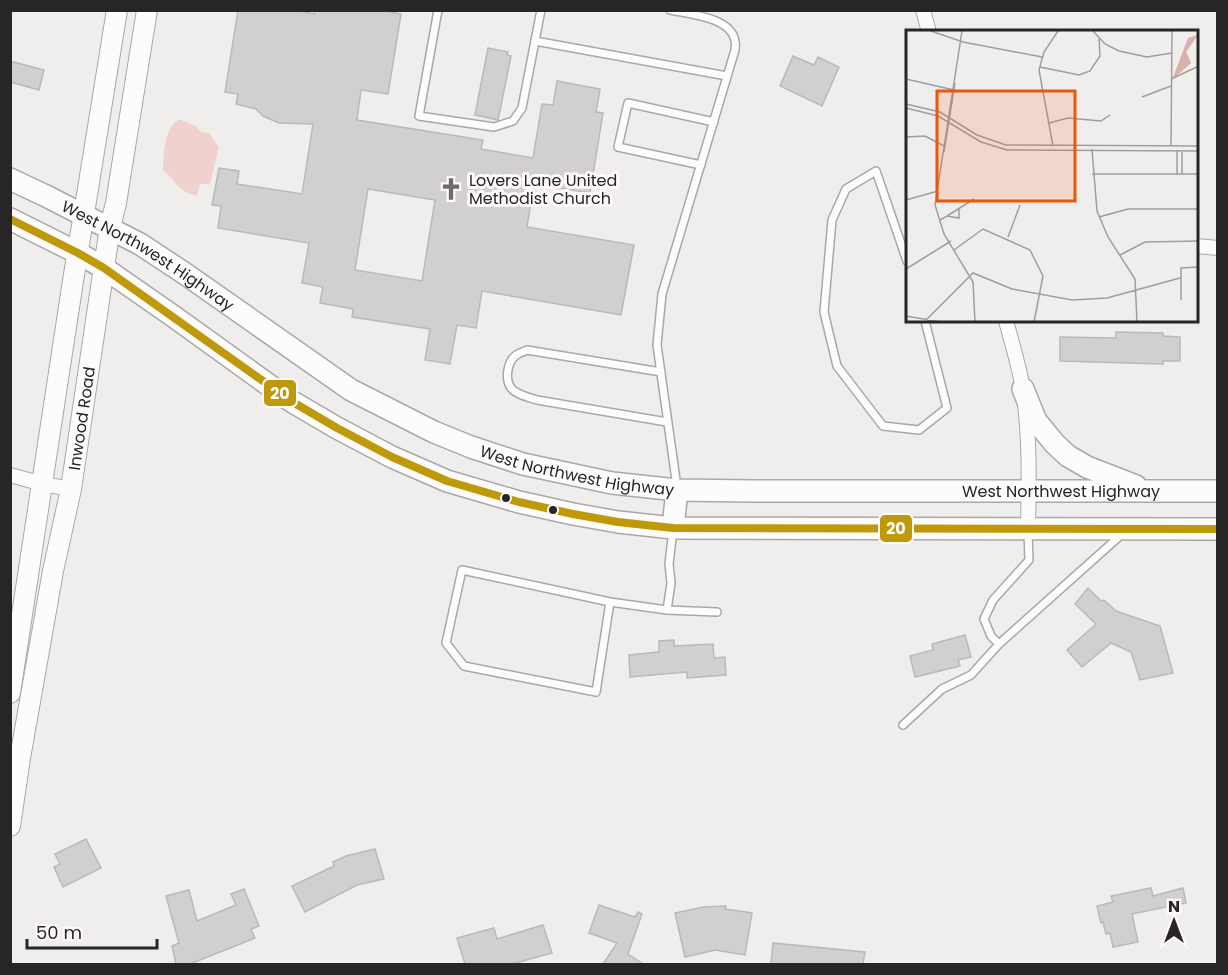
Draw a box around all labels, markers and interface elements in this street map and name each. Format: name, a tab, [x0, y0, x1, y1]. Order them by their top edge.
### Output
inset map	[906, 30, 1198, 322]
place label: Lovers Lane United Methodist Church	[469, 169, 617, 210]
church icon: Lovers Lane United Methodist Church	[438, 176, 464, 202]
street label: West Northwest Highway	[58, 195, 239, 317]
street label: Inwood Road	[63, 365, 101, 472]
line badge: 20	[263, 379, 297, 407]
text: 20	[270, 382, 290, 405]
street label: West Northwest Highway	[477, 440, 675, 502]
street label: West Northwest Highway	[962, 480, 1160, 503]
unlabelled marker	[500, 492, 512, 504]
unlabelled marker	[547, 504, 559, 516]
line badge: 20	[879, 514, 913, 543]
text: 20	[886, 517, 906, 540]
north arrow	[1144, 891, 1204, 951]
text: N	[1168, 895, 1180, 918]
scale bar	[27, 912, 158, 950]
text: 50 m	[36, 920, 82, 945]

